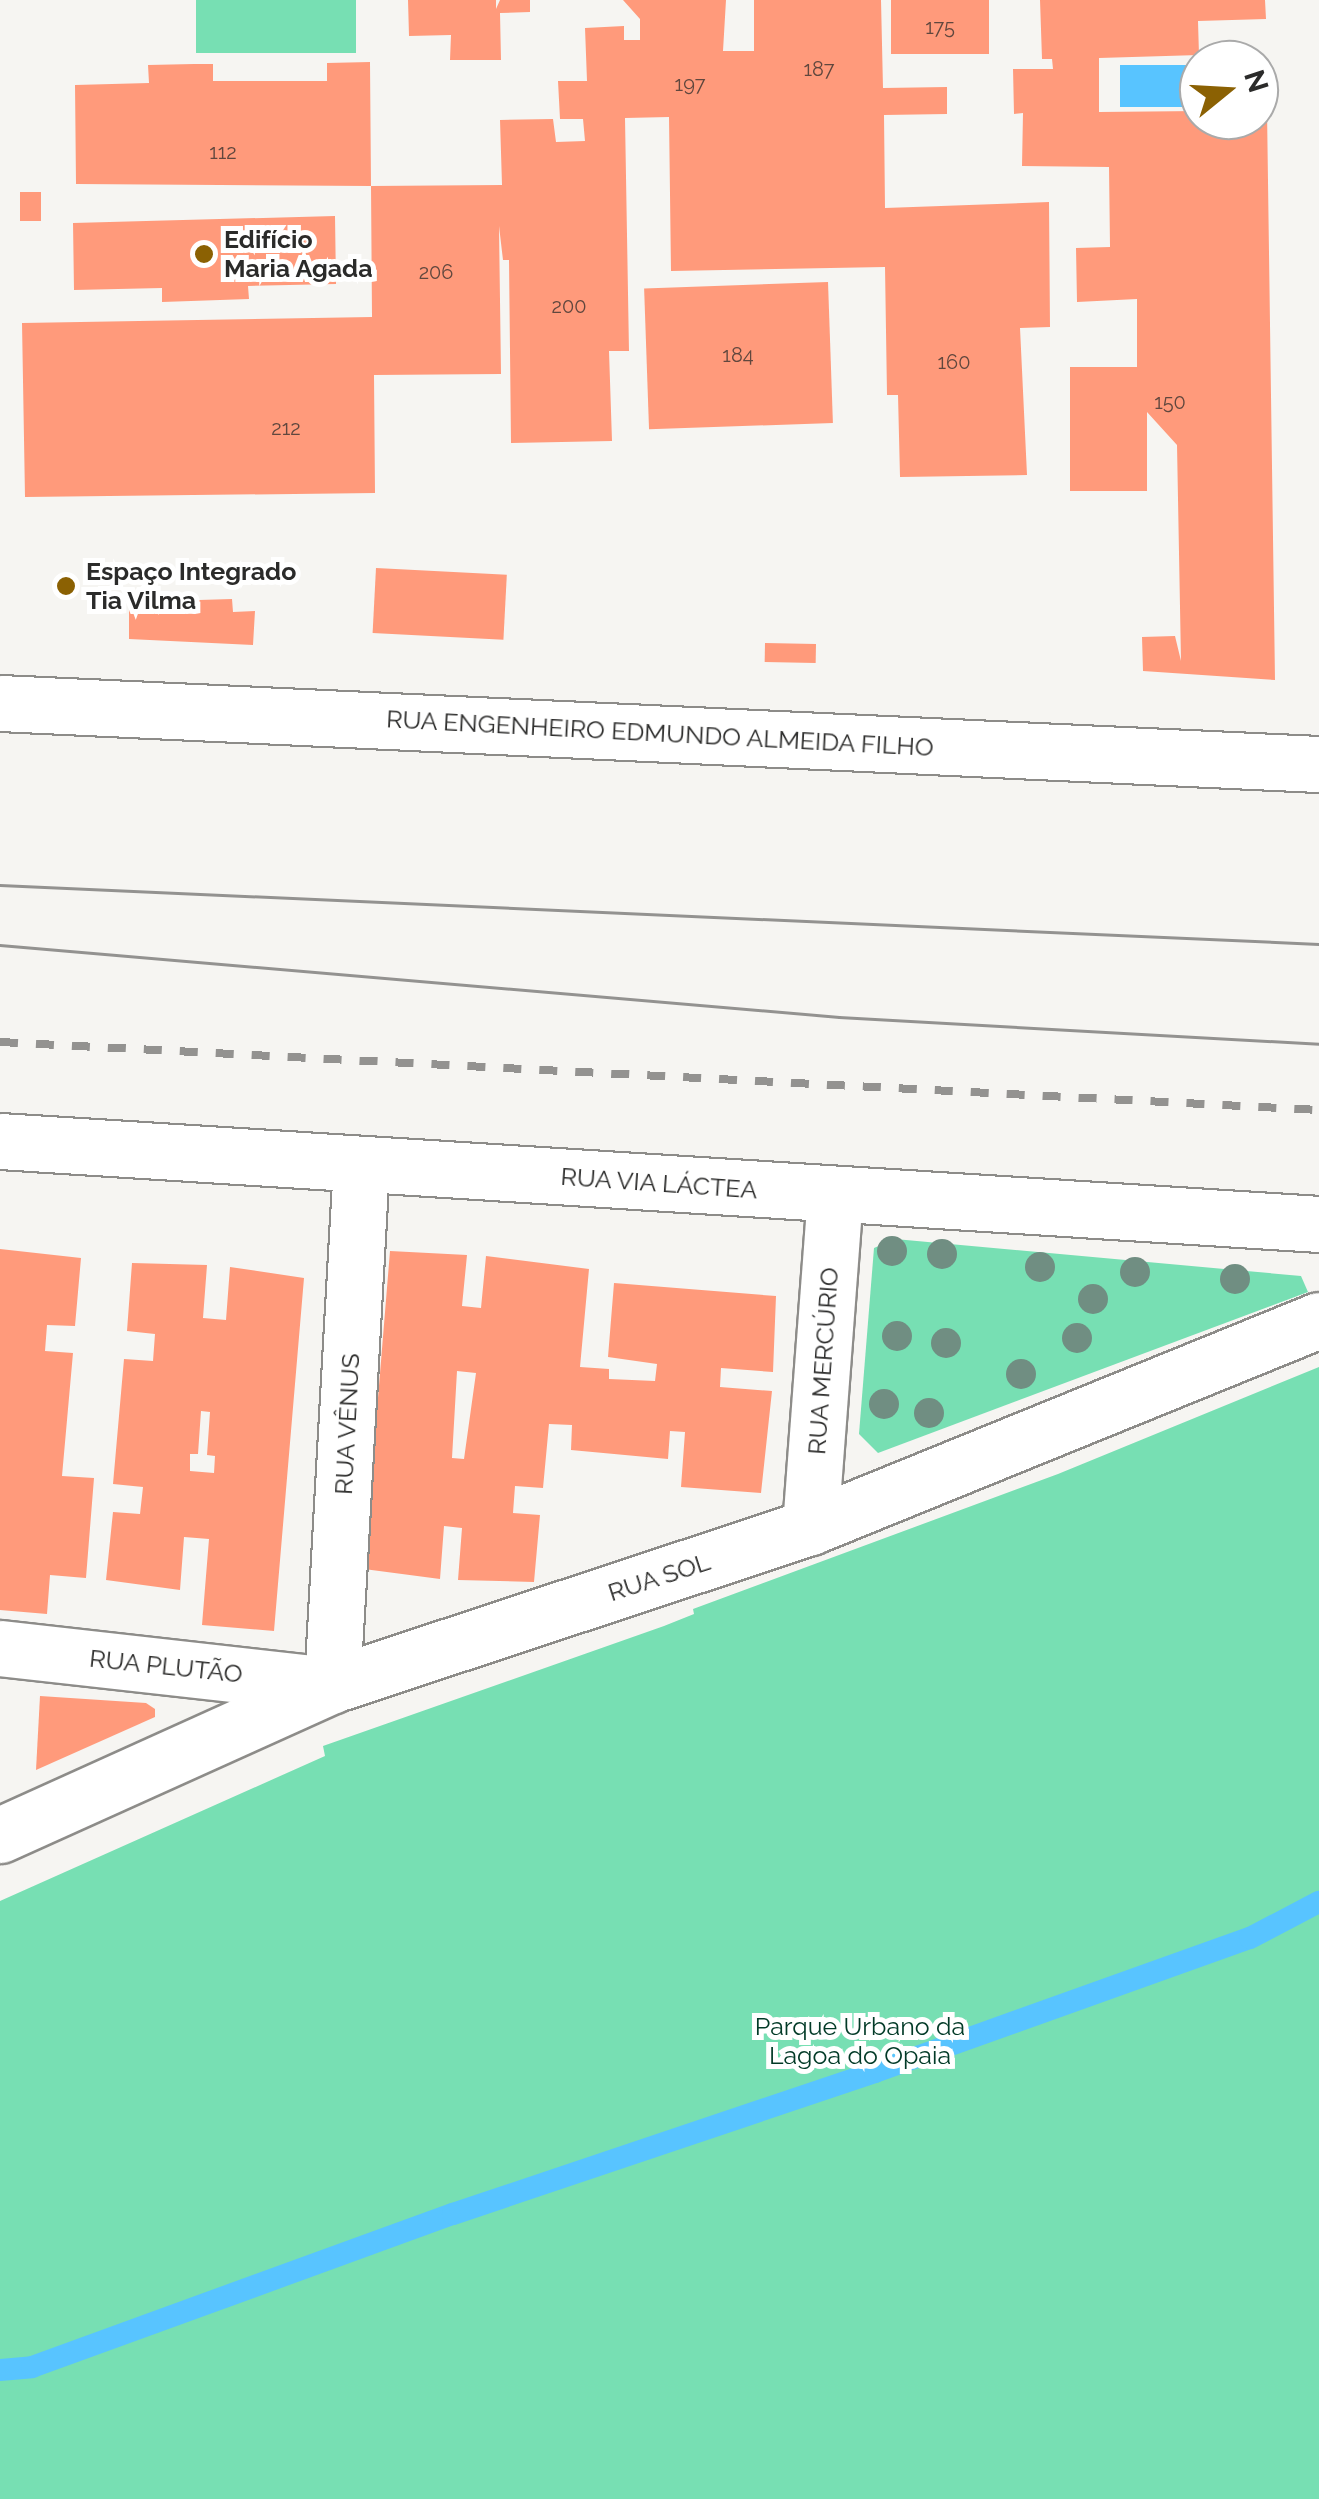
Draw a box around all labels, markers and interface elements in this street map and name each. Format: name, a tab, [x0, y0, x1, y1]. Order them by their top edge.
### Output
house number: 175	[925, 15, 955, 39]
north arrow	[1179, 40, 1279, 140]
house number: 187	[803, 57, 835, 81]
text: N	[1237, 66, 1275, 96]
house number: 197	[675, 72, 705, 96]
house number: 112	[209, 140, 237, 164]
place label: Edifício Maria Agada	[224, 225, 373, 284]
marker: Edifício Maria Agada	[193, 243, 215, 265]
house number: 206	[419, 260, 453, 284]
house number: 200	[552, 294, 586, 318]
house number: 184	[722, 343, 754, 367]
house number: 160	[938, 350, 970, 374]
house number: 150	[1154, 390, 1186, 414]
house number: 212	[271, 416, 301, 440]
place label: Espaço Integrado Tia Vilma	[86, 557, 296, 616]
marker: Espaço Integrado Tia Vilma	[55, 575, 77, 597]
street label: RUA ENGENHEIRO EDMUNDO ALMEIDA FILHO	[384, 704, 936, 762]
street label: RUA VIA LÁCTEA	[558, 1161, 760, 1205]
street label: RUA MERCÚRIO	[801, 1266, 845, 1456]
street label: RUA VÊNUS	[328, 1352, 366, 1496]
street label: RUA SOL	[604, 1546, 714, 1608]
street label: RUA PLUTÃO	[88, 1643, 244, 1689]
park label: Parque Urbano da Lagoa do Opaia	[755, 2012, 965, 2071]

